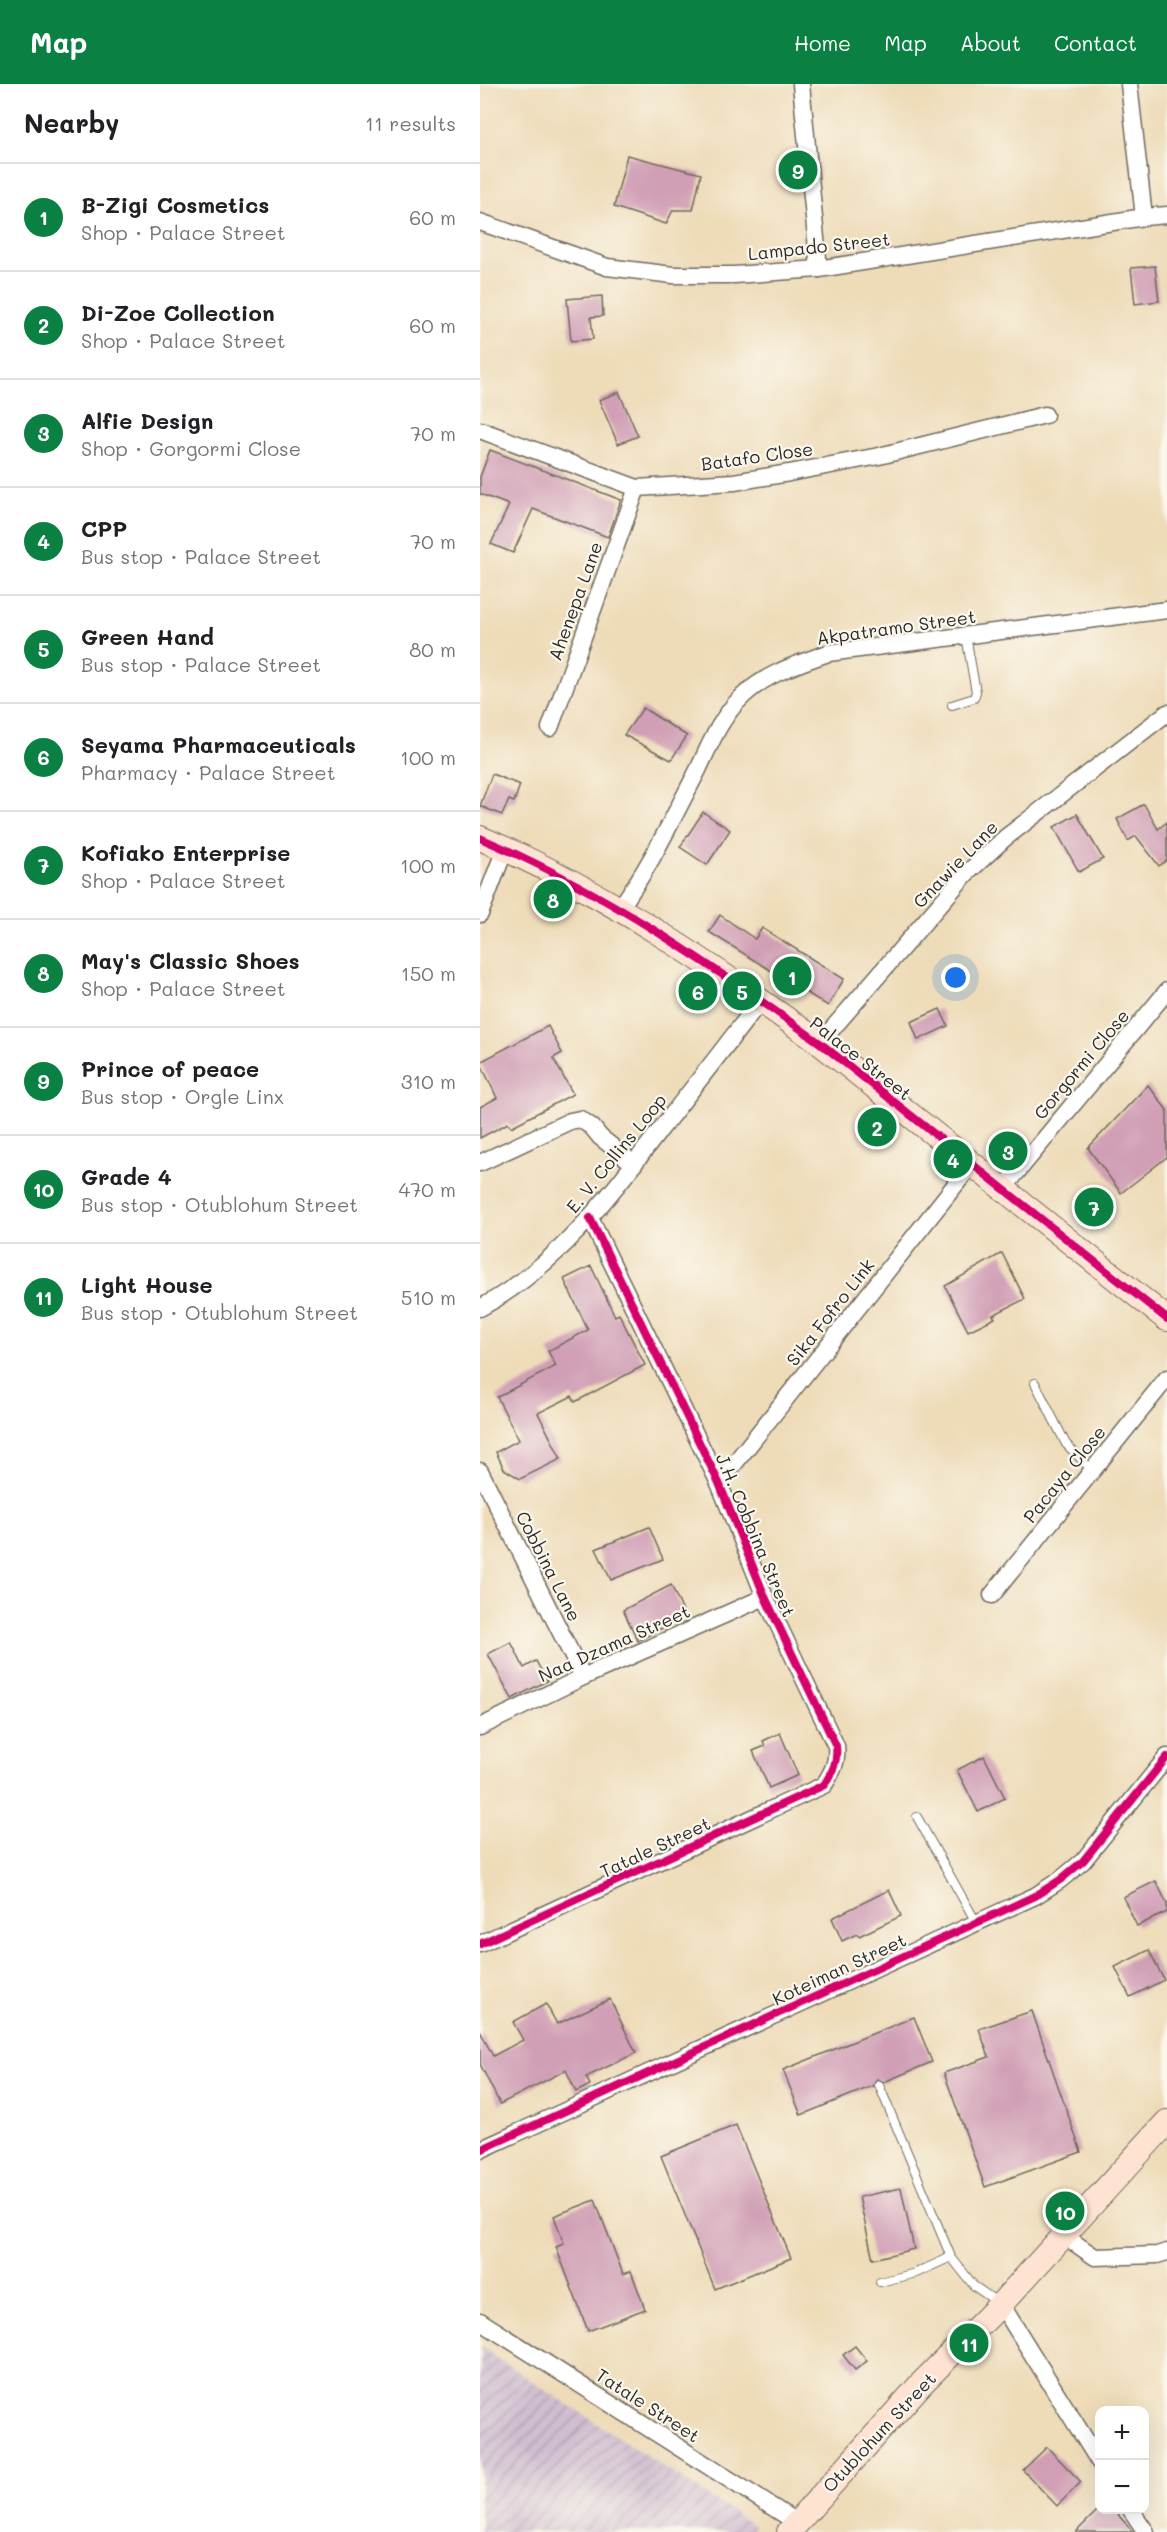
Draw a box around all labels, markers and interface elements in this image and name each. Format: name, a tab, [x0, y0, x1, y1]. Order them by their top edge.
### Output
text: Map	[30, 24, 87, 60]
text: Home	[794, 29, 851, 56]
text: Map	[884, 29, 927, 56]
text: About	[960, 29, 1021, 56]
text: Contact	[1054, 29, 1137, 56]
text: Nearby	[24, 106, 119, 140]
text: 11 results	[365, 110, 456, 136]
pin: 9	[778, 148, 818, 193]
text: B-Zigi Cosmetics	[81, 190, 269, 219]
text: 1	[39, 204, 48, 230]
text: 60 m	[409, 204, 456, 230]
text: Shop · Palace Street	[81, 219, 286, 245]
street label: Lampado Street	[747, 227, 891, 265]
text: Di-Zoe Collection	[81, 298, 275, 327]
text: 2	[38, 312, 49, 338]
text: 60 m	[409, 312, 456, 338]
text: Shop · Palace Street	[81, 327, 286, 353]
text: Alfie Design	[81, 406, 213, 435]
text: 3	[38, 420, 50, 446]
text: 70 m	[410, 420, 456, 446]
text: Shop · Gorgormi Close	[81, 435, 301, 461]
street label: Batafo Close	[699, 436, 815, 476]
text: CPP	[81, 514, 127, 543]
text: 4	[37, 528, 50, 554]
text: 70 m	[410, 528, 456, 554]
street label: Ahenepa Lane	[542, 538, 608, 664]
text: Bus stop · Palace Street	[81, 543, 321, 569]
street label: Akpatramo Street	[815, 604, 977, 650]
text: Green Hand	[81, 622, 214, 651]
text: 5	[38, 636, 49, 662]
text: 80 m	[409, 636, 456, 662]
text: Bus stop · Palace Street	[81, 651, 321, 677]
text: Seyama Pharmaceuticals	[81, 730, 356, 759]
text: 6	[37, 744, 50, 770]
text: 100 m	[400, 744, 456, 770]
text: Pharmacy · Palace Street	[81, 759, 335, 785]
street label: Gnawie Lane	[907, 815, 1003, 913]
text: Kofiako Enterprise	[81, 838, 290, 867]
text: 7	[38, 852, 49, 878]
text: 100 m	[400, 852, 456, 878]
text: Shop · Palace Street	[81, 867, 286, 893]
pin: 8	[534, 876, 572, 922]
text: May's Classic Shoes	[81, 946, 300, 975]
pin: 1	[772, 954, 812, 998]
text: 8	[37, 960, 50, 986]
text: 150 m	[401, 960, 456, 986]
your location	[941, 963, 970, 992]
pin: 6	[678, 968, 718, 1014]
pin: 5	[722, 968, 762, 1014]
text: Shop · Palace Street	[81, 975, 286, 1001]
street label: Gorgormi Close	[1028, 1004, 1134, 1124]
street label: Palace Street	[805, 1011, 917, 1105]
text: Prince of peace	[81, 1054, 259, 1083]
text: 9	[37, 1068, 50, 1094]
text: 310 m	[401, 1068, 456, 1094]
text: Bus stop · Orgle Linx	[81, 1083, 284, 1109]
street label: E. V. Collins Loop	[560, 1088, 672, 1218]
pin: 2	[858, 1104, 896, 1150]
pin: 3	[988, 1128, 1028, 1174]
pin: 4	[934, 1136, 972, 1182]
text: Grade 4	[81, 1162, 172, 1191]
text: 10	[33, 1176, 54, 1202]
text: 470 m	[398, 1176, 456, 1202]
pin: 7	[1074, 1184, 1114, 1230]
text: Bus stop · Otublohum Street	[81, 1191, 358, 1217]
street label: Sika Fofro Link	[781, 1253, 879, 1371]
text: Light House	[81, 1270, 213, 1299]
text: 11	[35, 1284, 52, 1310]
text: 510 m	[401, 1284, 456, 1310]
text: Bus stop · Otublohum Street	[81, 1299, 358, 1325]
street label: Pacaya Close	[1017, 1420, 1111, 1528]
street label: J.H. Cobbina Street	[711, 1450, 801, 1620]
street label: Cobbina Lane	[511, 1507, 587, 1625]
street label: Naa Dzama Street	[534, 1599, 694, 1687]
street label: Tatale Street	[596, 1811, 714, 1883]
street label: Koteiman Street	[768, 1928, 910, 2010]
pin: 10	[1046, 2188, 1084, 2234]
pin: 11	[950, 2320, 988, 2366]
street label: Tatale Street	[592, 2363, 704, 2447]
street label: Otublohum Street	[817, 2367, 941, 2497]
map controls	[1095, 2406, 1149, 2514]
button: +	[1095, 2406, 1149, 2460]
button: −	[1095, 2460, 1149, 2514]

